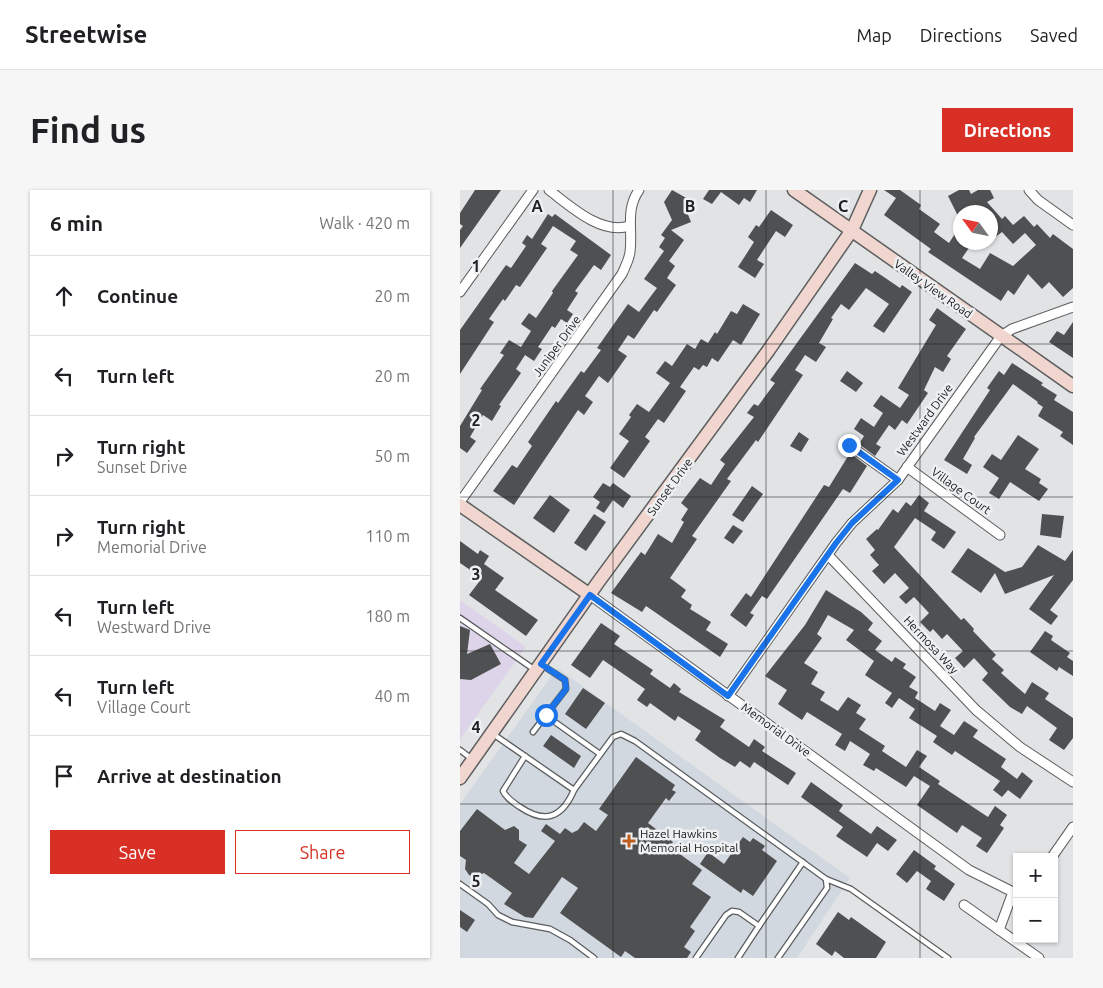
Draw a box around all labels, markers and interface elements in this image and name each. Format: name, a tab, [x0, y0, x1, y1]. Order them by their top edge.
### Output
text: Streetwise	[25, 21, 147, 48]
text: Map	[856, 25, 892, 45]
text: Directions	[920, 25, 1002, 45]
text: Saved	[1030, 25, 1078, 45]
button: Directions	[942, 108, 1073, 152]
text: Find us	[30, 110, 146, 150]
text: A	[531, 197, 543, 215]
text: B	[685, 197, 695, 215]
text: C	[838, 197, 848, 215]
north arrow	[953, 205, 998, 250]
text: 6 min	[50, 211, 103, 235]
text: Walk · 420 m	[319, 214, 410, 232]
text: 1	[471, 257, 481, 275]
street label: Valley View Road	[892, 257, 975, 320]
icon: ahead	[50, 282, 78, 310]
text: Continue	[97, 285, 178, 307]
text: 20 m	[374, 287, 410, 305]
street label: Juniper Drive	[530, 313, 583, 379]
icon: left	[50, 362, 78, 390]
text: Turn left	[97, 365, 175, 387]
text: 20 m	[374, 367, 410, 385]
street label: Westward Drive	[894, 381, 955, 458]
text: 2	[471, 411, 481, 429]
route end	[838, 434, 861, 457]
text: Turn right	[97, 436, 185, 458]
icon: right	[50, 442, 78, 470]
text: 50 m	[374, 447, 410, 465]
street label: Sunset Drive	[644, 456, 695, 518]
text: Sunset Drive	[97, 458, 187, 476]
street label: Village Court	[929, 465, 994, 517]
text: Turn right	[97, 516, 185, 538]
icon: right	[50, 522, 78, 550]
text: 110 m	[365, 527, 410, 545]
text: Memorial Drive	[97, 538, 207, 556]
text: 3	[471, 565, 481, 583]
text: Turn left	[97, 596, 175, 618]
icon: left	[50, 602, 78, 630]
text: 180 m	[365, 607, 410, 625]
street label: Hermosa Way	[901, 613, 961, 676]
text: Westward Drive	[97, 618, 211, 636]
text: Turn left	[97, 676, 175, 698]
icon: left	[50, 682, 78, 710]
text: 40 m	[374, 687, 410, 705]
text: Village Court	[97, 698, 191, 716]
street label: Memorial Drive	[739, 700, 813, 759]
route start	[535, 704, 558, 727]
text: 4	[471, 718, 481, 736]
icon: arrive	[50, 762, 78, 790]
text: Arrive at destination	[97, 765, 282, 787]
place label: Hazel Hawkins Memorial Hospital	[640, 827, 739, 854]
button: Save	[50, 830, 225, 874]
button: Share	[235, 830, 410, 874]
marker: Hazel Hawkins Memorial Hospital	[622, 834, 636, 848]
map controls	[1013, 853, 1058, 943]
button: +	[1013, 853, 1058, 898]
text: 5	[471, 872, 481, 890]
button: −	[1013, 898, 1058, 943]

